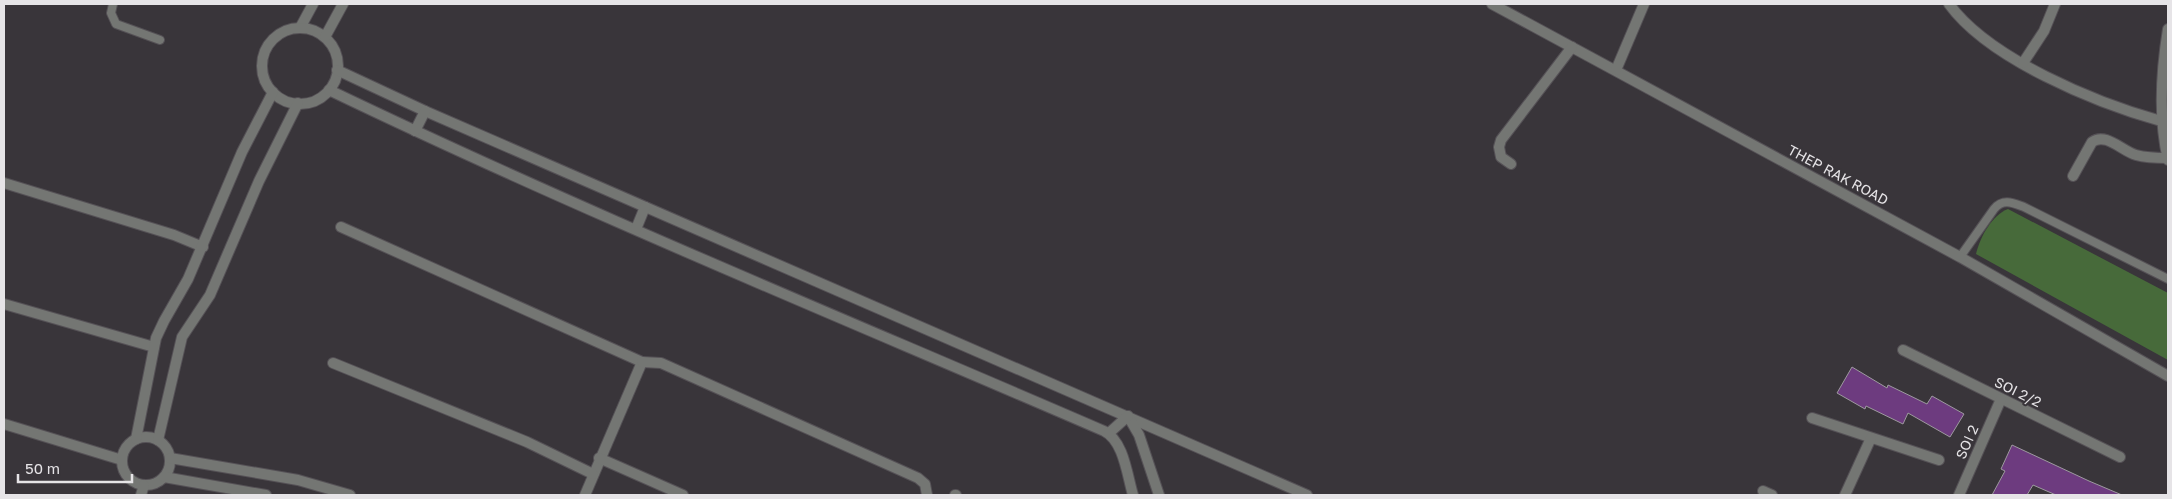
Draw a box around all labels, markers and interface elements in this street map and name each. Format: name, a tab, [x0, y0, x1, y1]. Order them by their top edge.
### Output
street label: THEP RAK ROAD	[1785, 141, 1891, 208]
street label: SOI 2/2	[1992, 373, 2044, 410]
street label: SOI 2	[1952, 422, 1981, 461]
scale bar	[18, 452, 131, 484]
text: 50 m	[25, 459, 60, 477]

